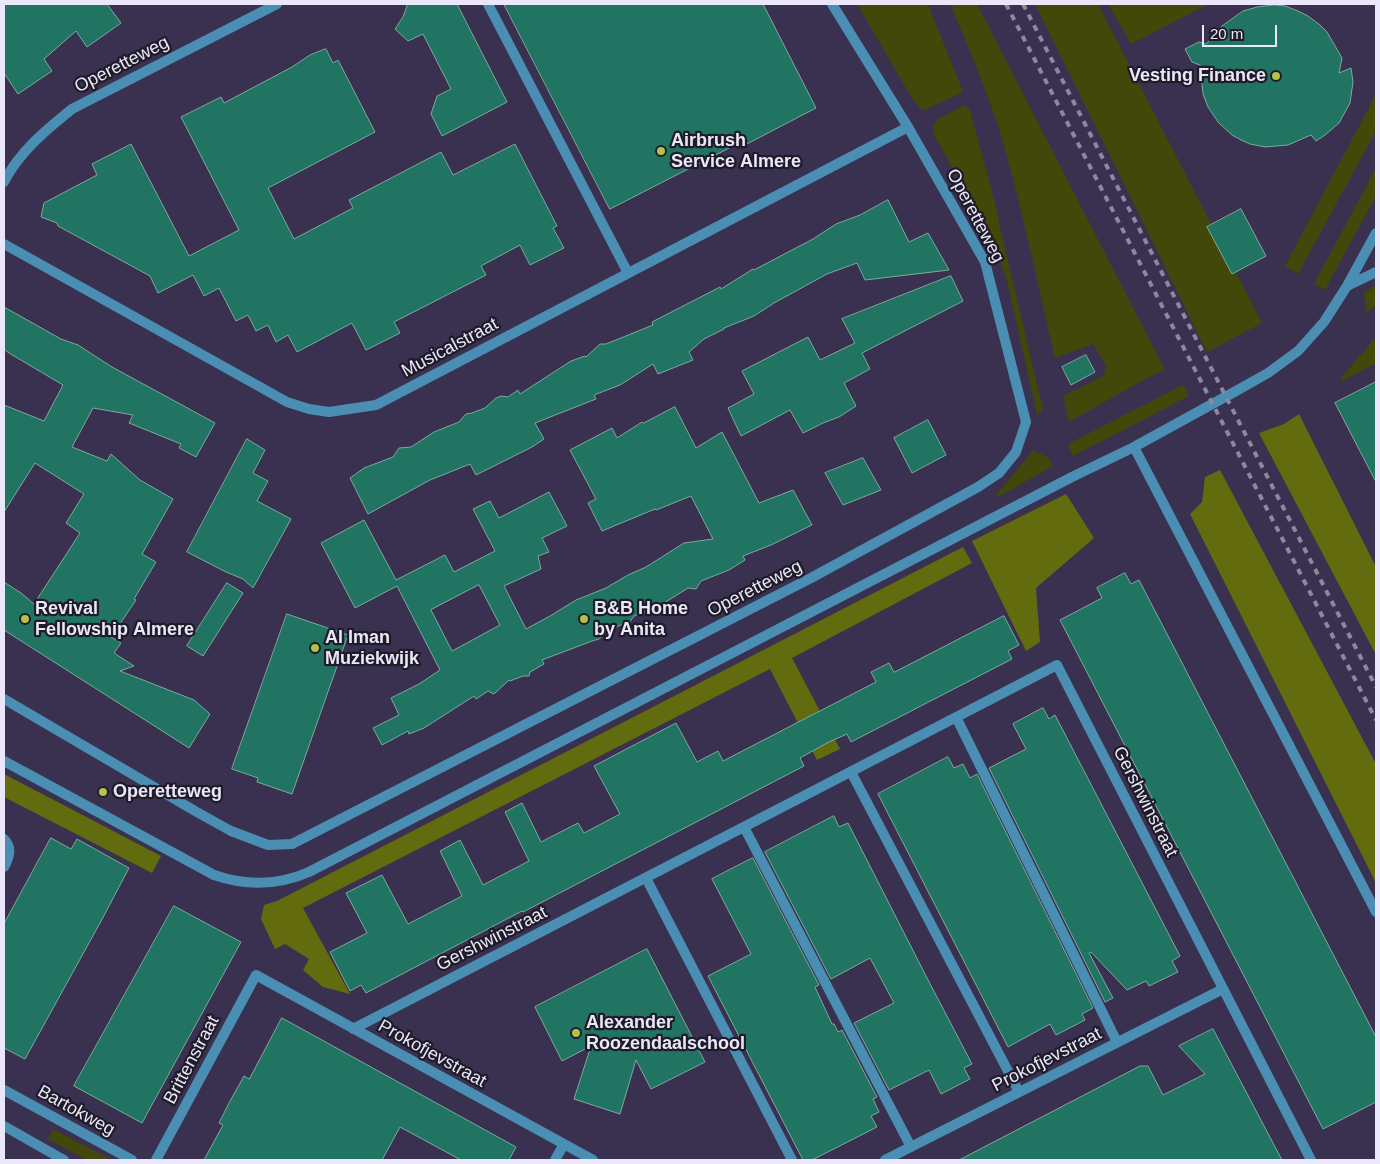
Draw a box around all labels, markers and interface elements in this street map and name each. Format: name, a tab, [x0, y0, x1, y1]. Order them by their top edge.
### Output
scale bar	[1205, 15, 1280, 47]
text: 20 m	[1210, 25, 1243, 42]
street label: Operetteweg	[71, 32, 173, 98]
place label: Vesting Finance	[1129, 65, 1266, 87]
marker: Vesting Finance	[1270, 70, 1282, 82]
place label: Airbrush Service Almere	[671, 130, 801, 172]
marker: Airbrush Service Almere	[655, 145, 667, 157]
street label: Operetteweg	[941, 165, 1009, 267]
street label: Musicalstraat	[398, 314, 502, 382]
street label: Operetteweg	[704, 556, 806, 622]
place label: Revival Fellowship Almere	[35, 598, 194, 640]
place label: B&B Home by Anita	[594, 598, 688, 640]
marker: Revival Fellowship Almere	[19, 613, 31, 625]
marker: B&B Home by Anita	[578, 613, 590, 625]
place label: Al Iman Muziekwijk	[325, 627, 419, 670]
marker: Al Iman Muziekwijk	[309, 642, 321, 654]
street label: Gershwinstraat	[1108, 743, 1182, 861]
place label: Operetteweg	[113, 781, 222, 803]
marker: Operetteweg	[97, 786, 109, 798]
street label: Gershwinstraat	[433, 902, 551, 976]
street label: Brittenstraat	[160, 1012, 224, 1108]
place label: Alexander Roozendaalschool	[586, 1012, 745, 1054]
street label: Prokofjevstraat	[374, 1015, 490, 1093]
street label: Prokofjevstraat	[989, 1023, 1105, 1097]
marker: Alexander Roozendaalschool	[570, 1027, 582, 1039]
street label: Bartokweg	[34, 1081, 118, 1141]

